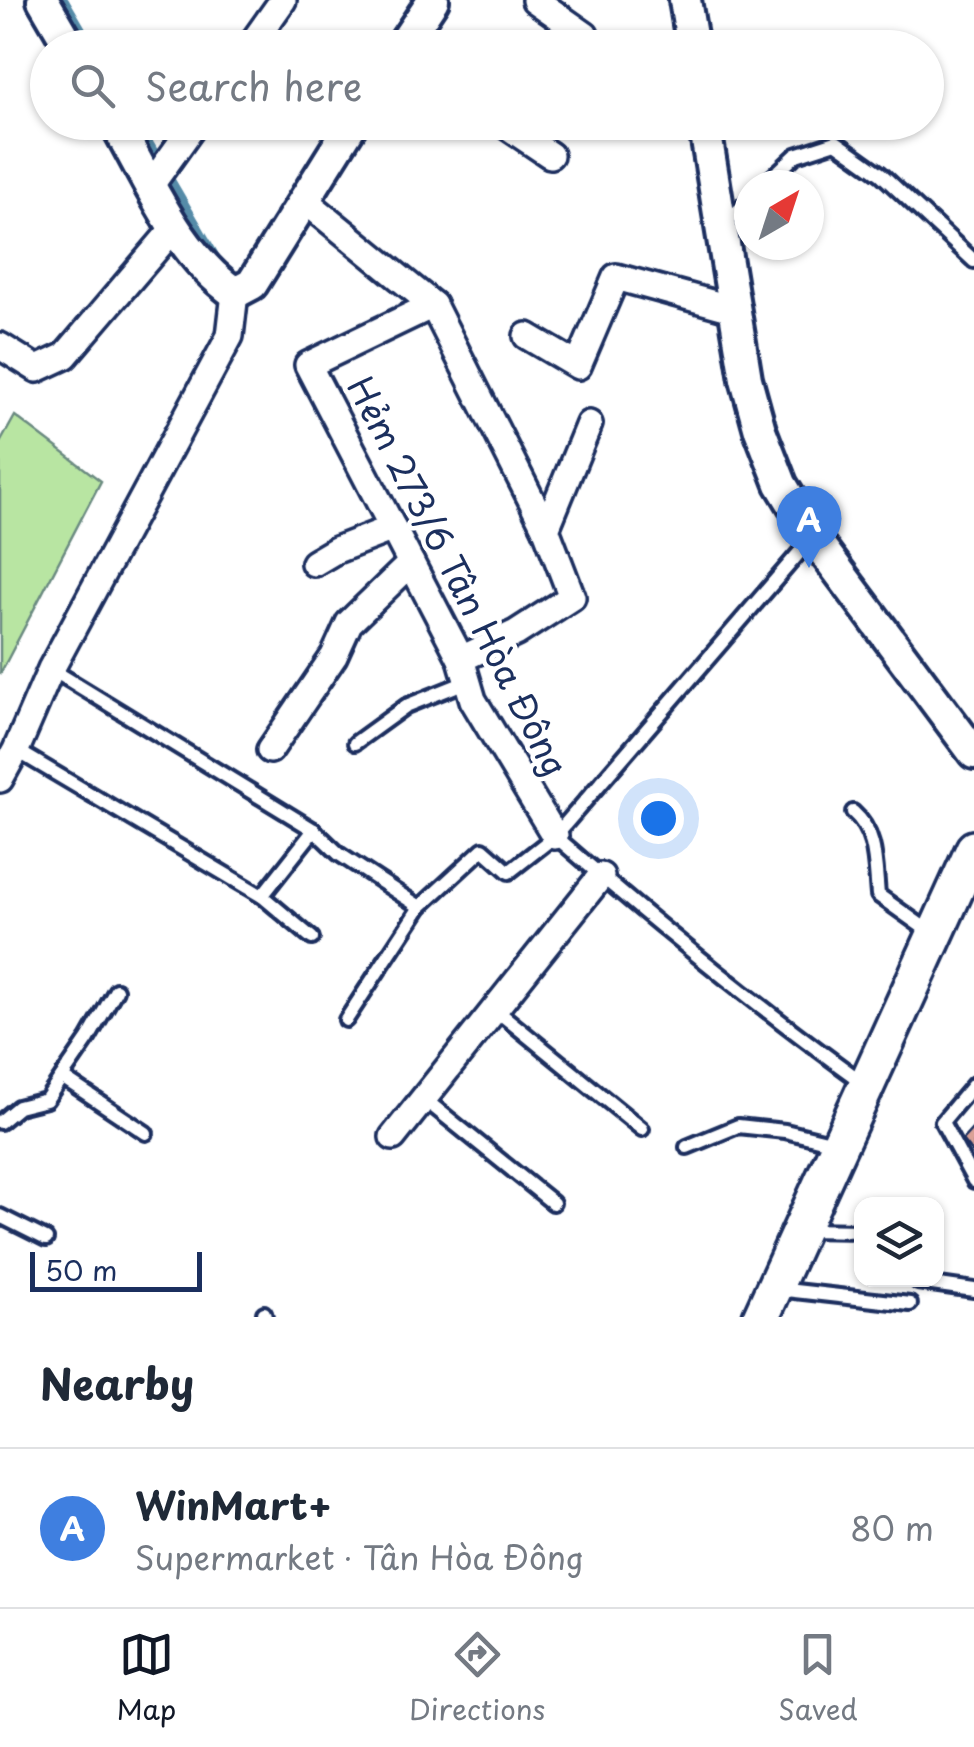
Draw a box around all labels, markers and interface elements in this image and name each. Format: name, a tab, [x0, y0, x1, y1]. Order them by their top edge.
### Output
search box	[30, 30, 944, 140]
text: Search here	[145, 57, 362, 114]
icon: search	[65, 58, 120, 113]
north arrow	[734, 170, 824, 260]
street label: Hẻm 273/6 Tân Hòa Đông	[335, 367, 583, 785]
pin: A	[776, 486, 842, 568]
your location	[633, 793, 684, 844]
map controls	[854, 1197, 944, 1287]
button: layers	[854, 1197, 944, 1287]
scale bar	[30, 1247, 202, 1292]
text: 50 m	[45, 1248, 118, 1291]
text: Nearby	[40, 1351, 194, 1414]
text: WinMart+	[135, 1476, 332, 1533]
text: A	[60, 1504, 85, 1552]
text: 80 m	[850, 1504, 934, 1552]
text: Supermarket · Tân Hòa Đông	[135, 1533, 584, 1581]
tab: Map	[116, 1627, 176, 1730]
tab: Directions	[409, 1627, 545, 1730]
tab: Saved	[778, 1627, 858, 1730]

